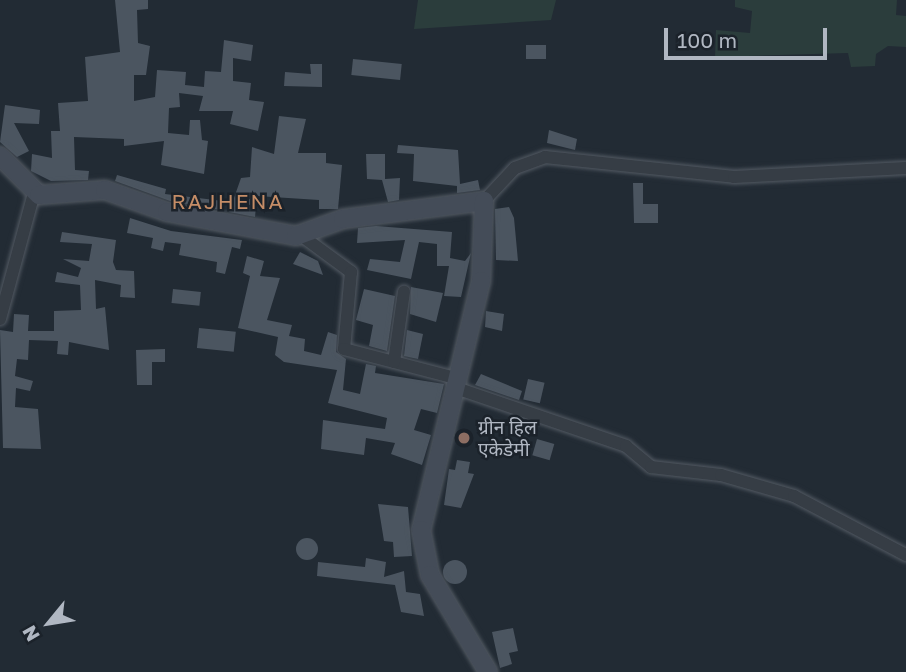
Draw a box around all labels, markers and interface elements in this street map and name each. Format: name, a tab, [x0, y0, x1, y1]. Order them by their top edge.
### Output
scale bar	[668, 14, 831, 58]
text: 100 m	[677, 27, 737, 53]
district label: RAJHENA	[172, 188, 284, 214]
place label: ग्रीन हिल एकेडेमी	[478, 416, 537, 460]
marker: ग्रीन हिल एकेडेमी	[456, 430, 472, 446]
north arrow	[14, 588, 84, 658]
text: N	[17, 622, 44, 646]

